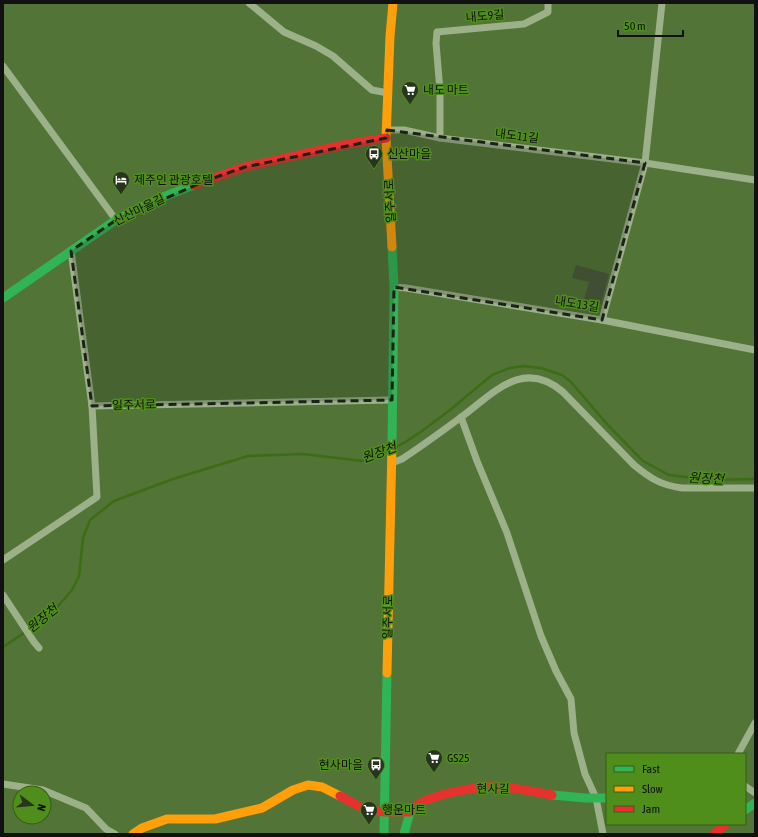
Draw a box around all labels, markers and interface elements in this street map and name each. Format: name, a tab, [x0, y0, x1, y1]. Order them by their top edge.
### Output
street label: 내도9길	[465, 7, 505, 25]
scale bar	[618, 12, 683, 38]
text: 50 m	[624, 19, 646, 33]
supermarket icon: 내도 마트	[400, 80, 420, 105]
place label: 내도 마트	[423, 83, 469, 97]
street label: 내도11길	[494, 126, 540, 146]
bus stop icon: 신산마을	[364, 144, 384, 169]
place label: 신산마을	[387, 147, 431, 161]
hotel icon: 제주인 관광호텔	[111, 170, 131, 195]
place label: 제주인 관광호텔	[134, 173, 213, 187]
street label: 일주서로	[382, 179, 398, 223]
street label: 신산마을길	[111, 192, 167, 228]
street label: 내도13길	[554, 294, 600, 314]
street label: 일주서로	[112, 398, 156, 412]
water label: 원장천	[360, 439, 400, 466]
water label: 원장천	[688, 470, 725, 487]
street label: 일주서로	[381, 595, 395, 639]
water label: 원장천	[24, 601, 62, 636]
supermarket icon: GS25	[424, 748, 444, 773]
place label: GS25	[447, 751, 470, 765]
legend	[606, 753, 746, 825]
bus stop icon: 현사마을	[366, 755, 386, 780]
place label: 현사마을	[319, 758, 363, 772]
text: Fast	[642, 762, 660, 776]
street label: 현사길	[476, 782, 510, 796]
text: Slow	[642, 782, 663, 796]
north arrow	[12, 785, 52, 825]
supermarket icon: 행운마트	[359, 800, 379, 825]
text: Jam	[642, 802, 660, 816]
text: N	[35, 803, 48, 813]
place label: 행운마트	[382, 803, 426, 817]

